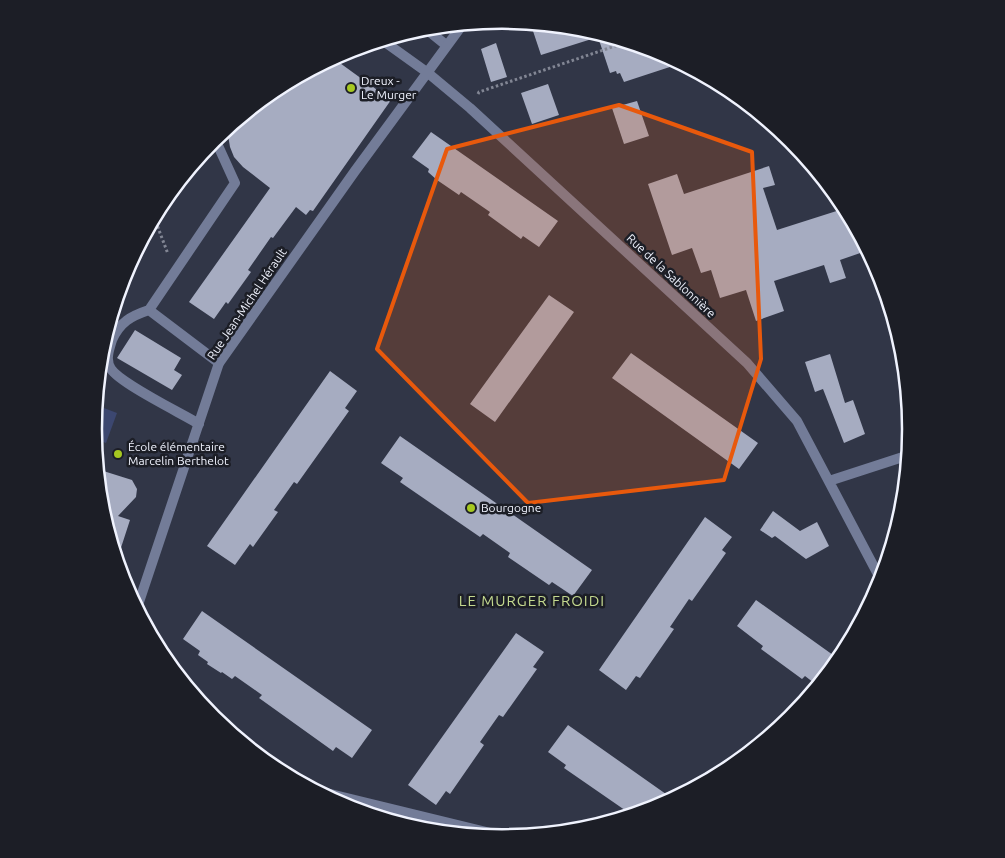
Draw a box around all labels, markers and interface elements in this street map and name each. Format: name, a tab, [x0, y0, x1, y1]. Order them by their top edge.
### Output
place label: Dreux - Le Murger	[361, 74, 417, 101]
marker: Dreux - Le Murger	[345, 82, 357, 94]
street label: Rue de la Sablonnière	[624, 231, 718, 320]
street label: Rue Jean-Michel Hérault	[204, 245, 289, 362]
place label: École élémentaire Marcelin Berthelot	[128, 440, 229, 467]
marker: École élémentaire Marcelin Berthelot	[112, 448, 124, 460]
place label: Bourgogne	[481, 501, 541, 514]
marker: Bourgogne	[465, 502, 477, 514]
district label: LE MURGER FROIDI	[459, 592, 605, 609]

